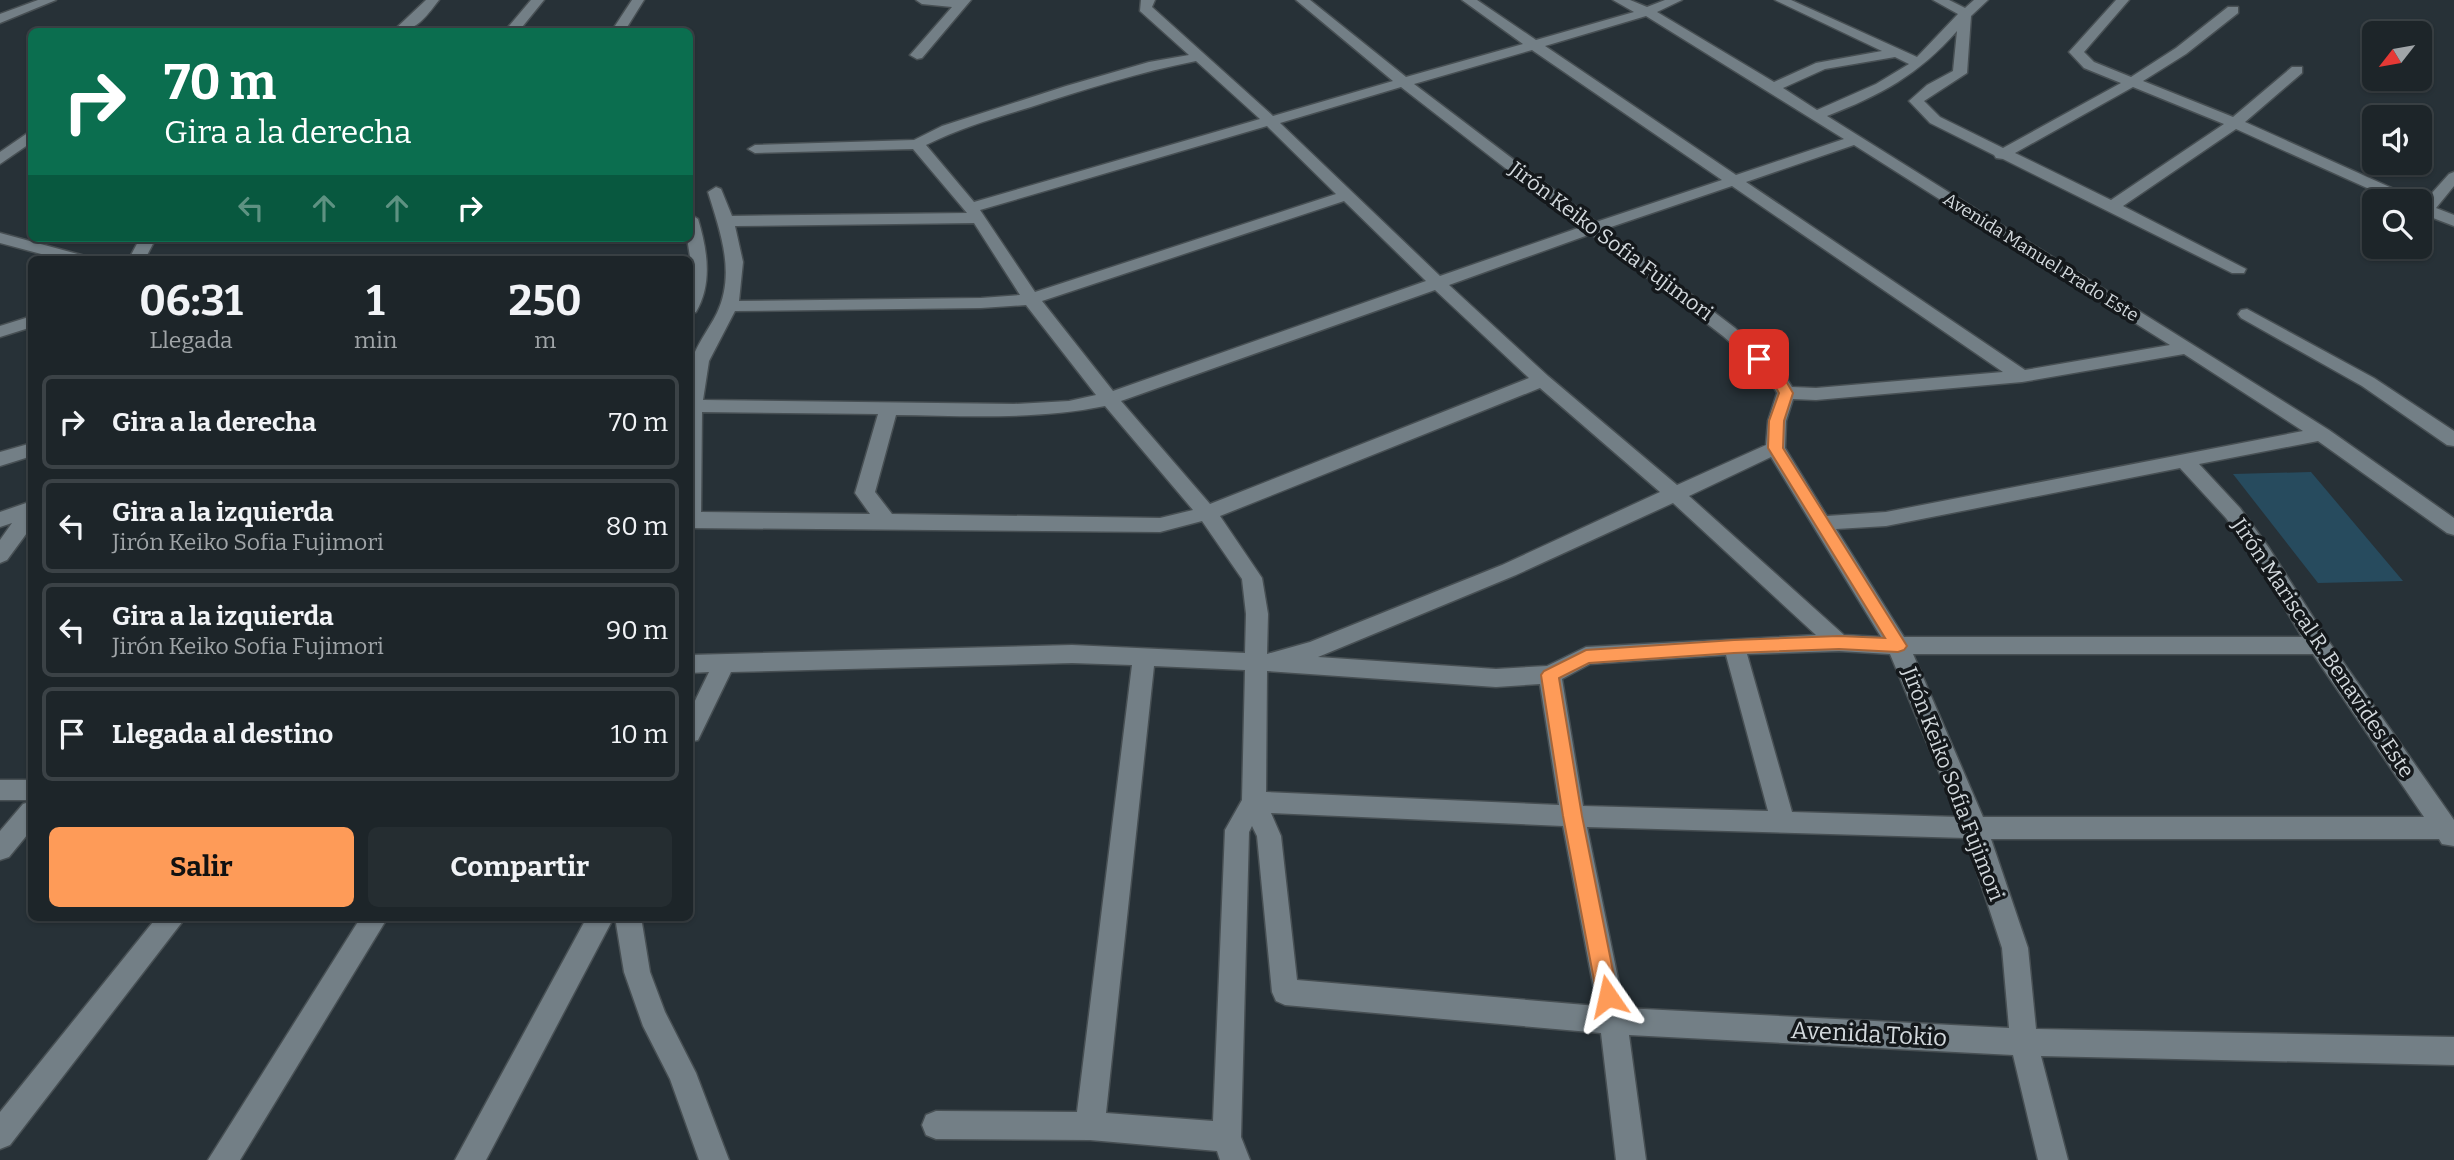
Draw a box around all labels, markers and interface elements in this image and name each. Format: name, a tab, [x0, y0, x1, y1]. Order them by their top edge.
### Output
north arrow	[2362, 21, 2432, 91]
map controls	[2362, 21, 2432, 259]
text: 70 m	[164, 53, 276, 112]
icon: right	[49, 56, 140, 147]
button: sound	[2362, 105, 2432, 175]
text: Gira a la derecha	[164, 113, 411, 151]
street label: Jirón Keiko Sofia Fujimori	[1503, 155, 1718, 326]
street label: Avenida Manuel Prado Este	[1939, 188, 2143, 326]
icon: left	[232, 189, 270, 227]
icon: ahead	[305, 189, 343, 227]
icon: ahead	[378, 189, 416, 227]
icon: right	[451, 189, 489, 227]
button: search	[2362, 189, 2432, 259]
text: 06:31	[139, 276, 243, 326]
text: 1	[367, 276, 385, 326]
text: 250	[509, 276, 582, 326]
text: Llegada	[149, 326, 232, 354]
text: min	[354, 326, 397, 354]
text: m	[534, 326, 556, 354]
pin	[1729, 329, 1789, 389]
icon: arrive	[1740, 340, 1778, 378]
icon: right	[53, 403, 91, 441]
text: Gira a la derecha	[112, 407, 316, 438]
text: 70 m	[609, 407, 668, 438]
text: Gira a la izquierda	[112, 497, 334, 528]
icon: left	[53, 507, 91, 545]
text: 80 m	[606, 511, 668, 542]
street label: Jirón Mariscal R. Benavides Este	[2226, 513, 2420, 783]
text: Jirón Keiko Sofia Fujimori	[112, 528, 384, 556]
text: Gira a la izquierda	[112, 601, 334, 632]
icon: left	[53, 611, 91, 649]
text: 90 m	[606, 615, 668, 646]
text: Jirón Keiko Sofia Fujimori	[112, 632, 384, 660]
street label: Jirón Keiko Sofia Fujimori	[1896, 663, 2010, 905]
icon: arrive	[53, 715, 91, 753]
text: Llegada al destino	[112, 719, 333, 750]
text: 10 m	[611, 719, 668, 750]
button: Salir	[49, 827, 354, 907]
button: Compartir	[368, 827, 672, 907]
position arrow	[1571, 959, 1645, 1033]
street label: Avenida Tokio	[1790, 1016, 1948, 1052]

